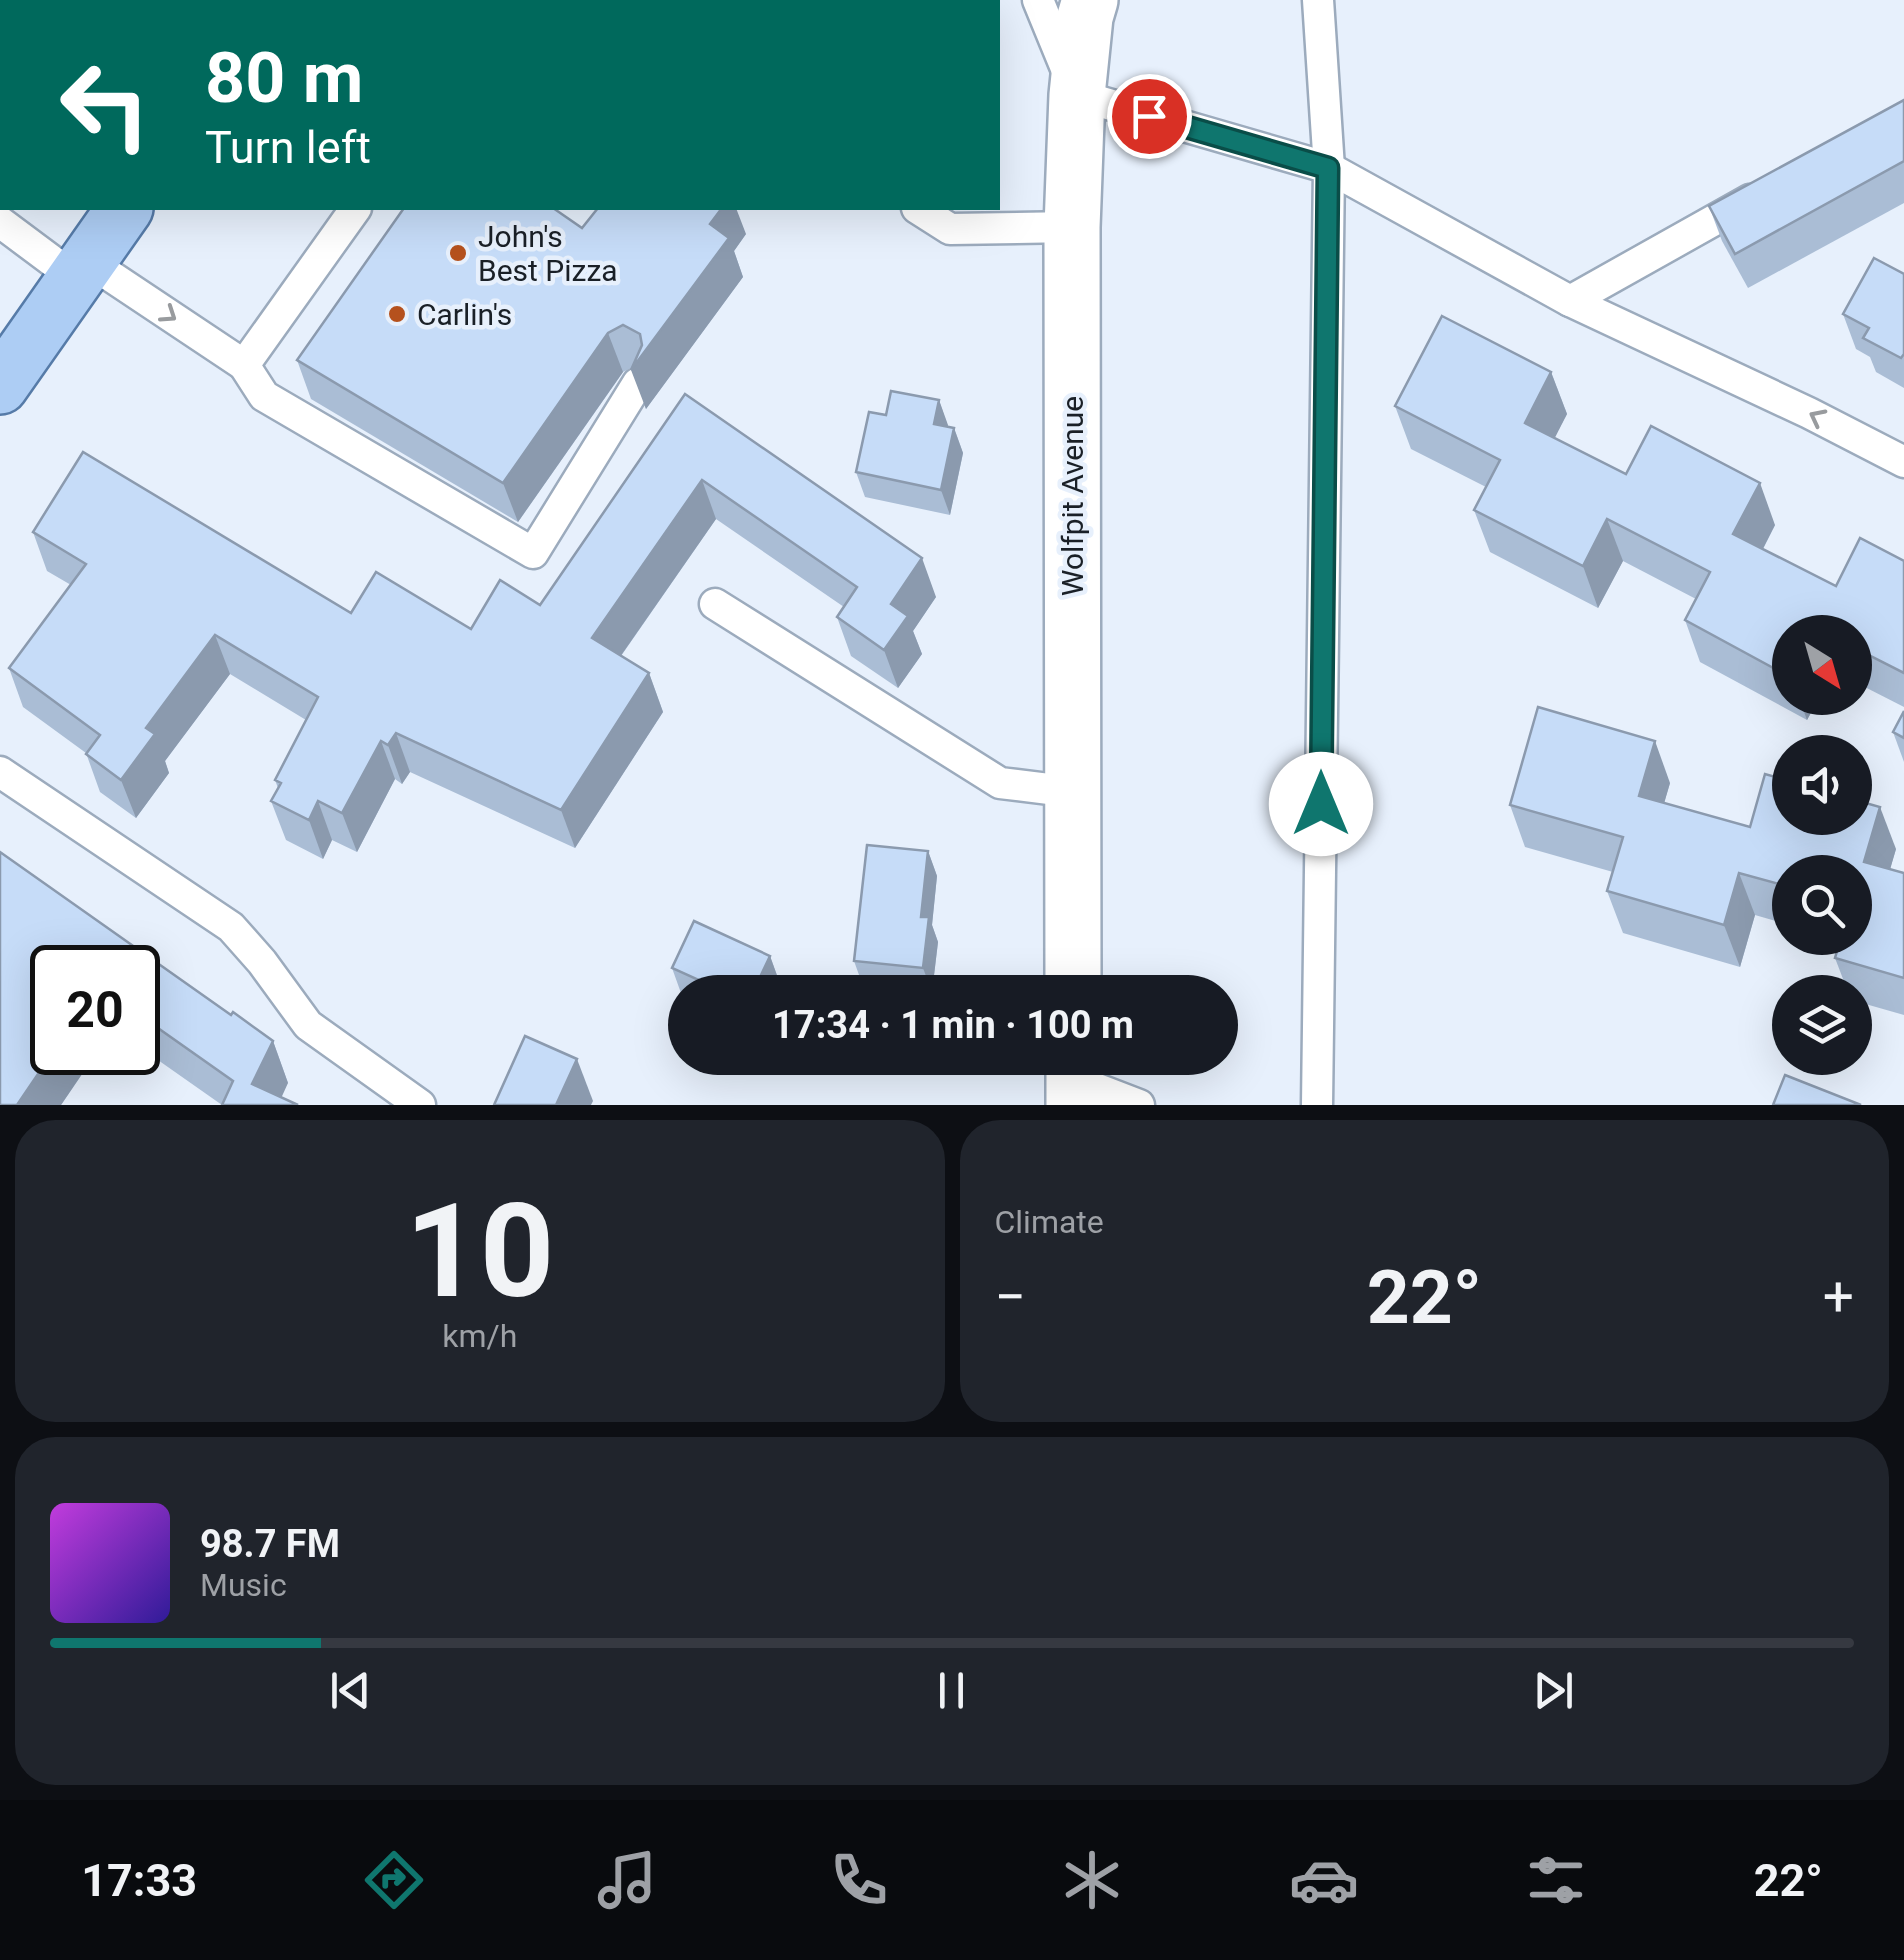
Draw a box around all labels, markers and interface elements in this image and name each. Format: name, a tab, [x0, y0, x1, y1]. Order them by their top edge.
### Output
text: 80 m	[205, 37, 363, 119]
icon: left	[40, 40, 170, 170]
pin	[1107, 74, 1192, 159]
icon: arrive	[1122, 89, 1177, 144]
text: Turn left	[205, 121, 371, 174]
place label: John's Best Pizza	[478, 219, 618, 288]
marker: John's Best Pizza	[447, 242, 469, 264]
place label: Carlin's	[417, 297, 512, 332]
one-way arrow	[158, 303, 176, 322]
marker: Carlin's	[386, 303, 408, 325]
street label: Wolfpit Avenue	[1055, 396, 1090, 596]
one-way arrow	[1810, 410, 1828, 429]
north arrow	[1772, 615, 1872, 715]
map controls	[1772, 615, 1872, 1075]
button: sound	[1772, 735, 1872, 835]
position arrow	[1269, 752, 1373, 856]
button: search	[1772, 855, 1872, 955]
speed limit sign: 20	[30, 945, 160, 1075]
button: layers	[1772, 975, 1872, 1075]
text: 17:34 · 1 min · 100 m	[772, 1003, 1134, 1047]
text: 10	[405, 1175, 554, 1328]
text: Climate	[995, 1203, 1104, 1241]
text: 22°	[1367, 1253, 1482, 1341]
text: −	[995, 1265, 1026, 1329]
text: +	[1823, 1265, 1854, 1329]
text: km/h	[442, 1317, 517, 1355]
text: 98.7 FM	[200, 1522, 340, 1566]
text: Music	[200, 1566, 287, 1604]
icon: previous	[323, 1663, 378, 1718]
icon: pause	[924, 1663, 979, 1718]
icon: next	[1526, 1663, 1581, 1718]
icon: directions	[359, 1845, 429, 1915]
icon: music	[592, 1845, 662, 1915]
icon: phone	[824, 1845, 894, 1915]
icon: climate	[1057, 1845, 1127, 1915]
icon: car	[1289, 1845, 1359, 1915]
icon: filters	[1521, 1845, 1591, 1915]
text: 17:33	[81, 1854, 197, 1907]
text: 22°	[1754, 1854, 1823, 1907]

